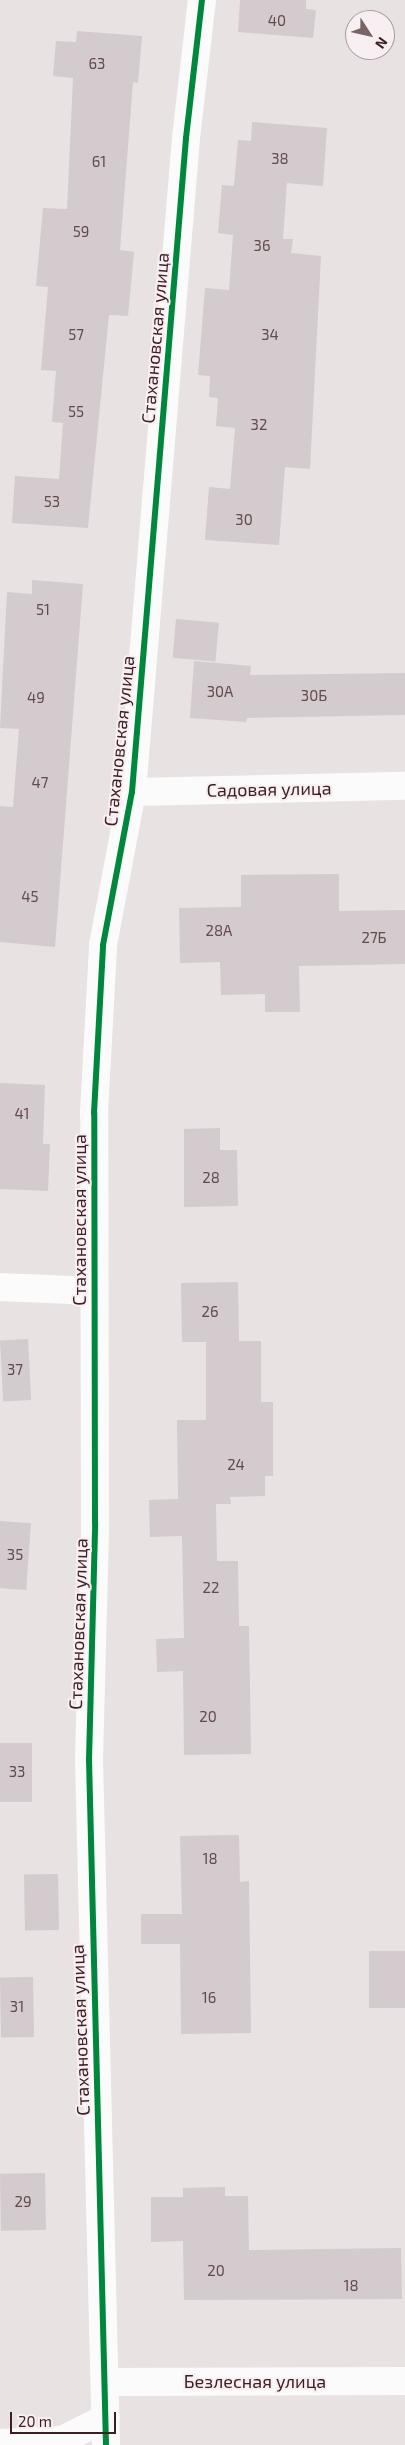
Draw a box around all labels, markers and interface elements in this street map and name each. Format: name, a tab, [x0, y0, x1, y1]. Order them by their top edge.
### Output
north arrow	[345, 10, 395, 60]
house number: 40	[268, 12, 286, 30]
text: N	[372, 34, 392, 52]
house number: 63	[89, 55, 105, 73]
house number: 38	[271, 150, 289, 168]
house number: 61	[92, 153, 106, 171]
house number: 59	[73, 223, 89, 241]
house number: 36	[254, 237, 270, 255]
street label: Стахановская улица	[137, 252, 173, 424]
house number: 57	[68, 326, 84, 344]
house number: 34	[261, 326, 279, 344]
house number: 55	[68, 403, 84, 421]
house number: 32	[251, 416, 267, 434]
house number: 53	[44, 493, 60, 511]
house number: 30	[235, 511, 253, 529]
house number: 51	[36, 601, 50, 619]
street label: Стахановская улица	[99, 654, 139, 828]
house number: 30А	[207, 683, 233, 701]
house number: 30Б	[301, 687, 327, 705]
house number: 49	[27, 689, 45, 707]
house number: 47	[32, 774, 48, 792]
street label: Садовая улица	[206, 777, 332, 801]
house number: 45	[21, 888, 39, 906]
house number: 28А	[206, 922, 232, 940]
house number: 27Б	[361, 929, 387, 947]
house number: 41	[14, 1105, 30, 1123]
street label: Стахановская улица	[68, 1134, 90, 1306]
house number: 28	[202, 1169, 220, 1187]
house number: 26	[201, 1303, 219, 1321]
house number: 37	[7, 1361, 23, 1379]
house number: 24	[227, 1456, 245, 1474]
street label: Стахановская улица	[64, 1538, 92, 1710]
house number: 35	[7, 1546, 23, 1564]
house number: 22	[203, 1579, 219, 1597]
house number: 20	[199, 1708, 217, 1726]
house number: 33	[9, 1763, 25, 1781]
house number: 18	[202, 1850, 218, 1868]
street label: Стахановская улица	[66, 1944, 94, 2116]
house number: 16	[202, 1989, 216, 2007]
house number: 31	[10, 1998, 24, 2016]
house number: 29	[14, 2193, 32, 2211]
house number: 20	[207, 2262, 225, 2280]
house number: 18	[343, 2277, 359, 2295]
street label: Безлесная улица	[184, 2370, 326, 2392]
scale bar	[12, 2402, 119, 2434]
text: 20 m	[18, 2412, 52, 2430]

